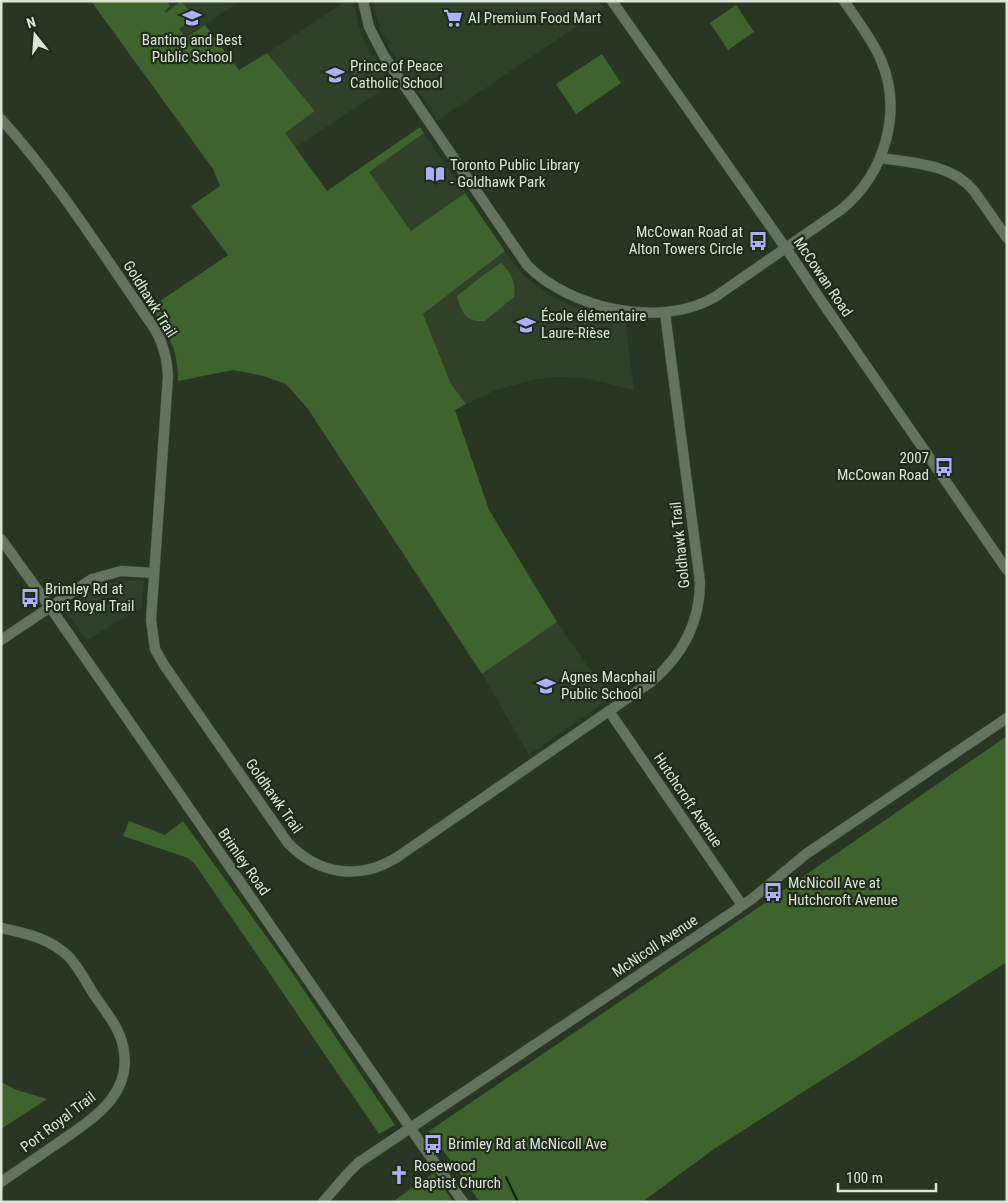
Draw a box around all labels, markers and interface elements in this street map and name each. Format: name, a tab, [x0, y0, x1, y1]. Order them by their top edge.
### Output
school or university icon: Banting and Best Public School	[181, 7, 203, 29]
supermarket icon: AI Premium Food Mart	[442, 7, 464, 29]
place label: AI Premium Food Mart	[468, 9, 601, 27]
north arrow	[10, 10, 60, 60]
text: N	[25, 14, 38, 31]
place label: Banting and Best Public School	[142, 31, 242, 66]
place label: Prince of Peace Catholic School	[350, 57, 443, 92]
school or university icon: Prince of Peace Catholic School	[324, 64, 346, 86]
place label: Toronto Public Library - Goldhawk Park	[450, 156, 580, 191]
library icon: Toronto Public Library - Goldhawk Park	[424, 163, 446, 185]
place label: McCowan Road at Alton Towers Circle	[629, 223, 743, 258]
bus stop icon: McCowan Road at Alton Towers Circle	[747, 230, 769, 252]
street label: McCowan Road	[790, 234, 856, 320]
street label: Goldhawk Trail	[119, 257, 181, 341]
place label: École élémentaire Laure-Rièse	[541, 307, 646, 342]
school or university icon: École élémentaire Laure-Rièse	[515, 314, 537, 336]
place label: 2007 McCowan Road	[837, 449, 929, 484]
bus stop icon: 2007 McCowan Road	[933, 456, 955, 478]
street label: Goldhawk Trail	[667, 501, 693, 589]
place label: Brimley Rd at Port Royal Trail	[45, 580, 134, 615]
bus stop icon: Brimley Rd at Port Royal Trail	[19, 587, 41, 609]
place label: Agnes Macphail Public School	[561, 668, 656, 703]
school or university icon: Agnes Macphail Public School	[535, 675, 557, 697]
street label: Hutchcroft Avenue	[650, 749, 726, 851]
street label: Goldhawk Trail	[242, 755, 306, 837]
street label: Brimley Road	[214, 825, 274, 899]
place label: McNicoll Ave at Hutchcroft Avenue	[788, 874, 898, 909]
bus stop icon: McNicoll Ave at Hutchcroft Avenue	[762, 881, 784, 903]
street label: McNicoll Avenue	[609, 911, 701, 981]
street label: Port Royal Trail	[17, 1088, 99, 1156]
bus stop icon: Brimley Rd at McNicoll Ave	[422, 1133, 444, 1155]
place label: Brimley Rd at McNicoll Ave	[448, 1135, 607, 1153]
place label: Rosewood Baptist Church	[414, 1157, 501, 1192]
scale bar	[838, 1160, 936, 1192]
church icon: Rosewood Baptist Church	[388, 1164, 410, 1186]
text: 100 m	[846, 1169, 883, 1187]

